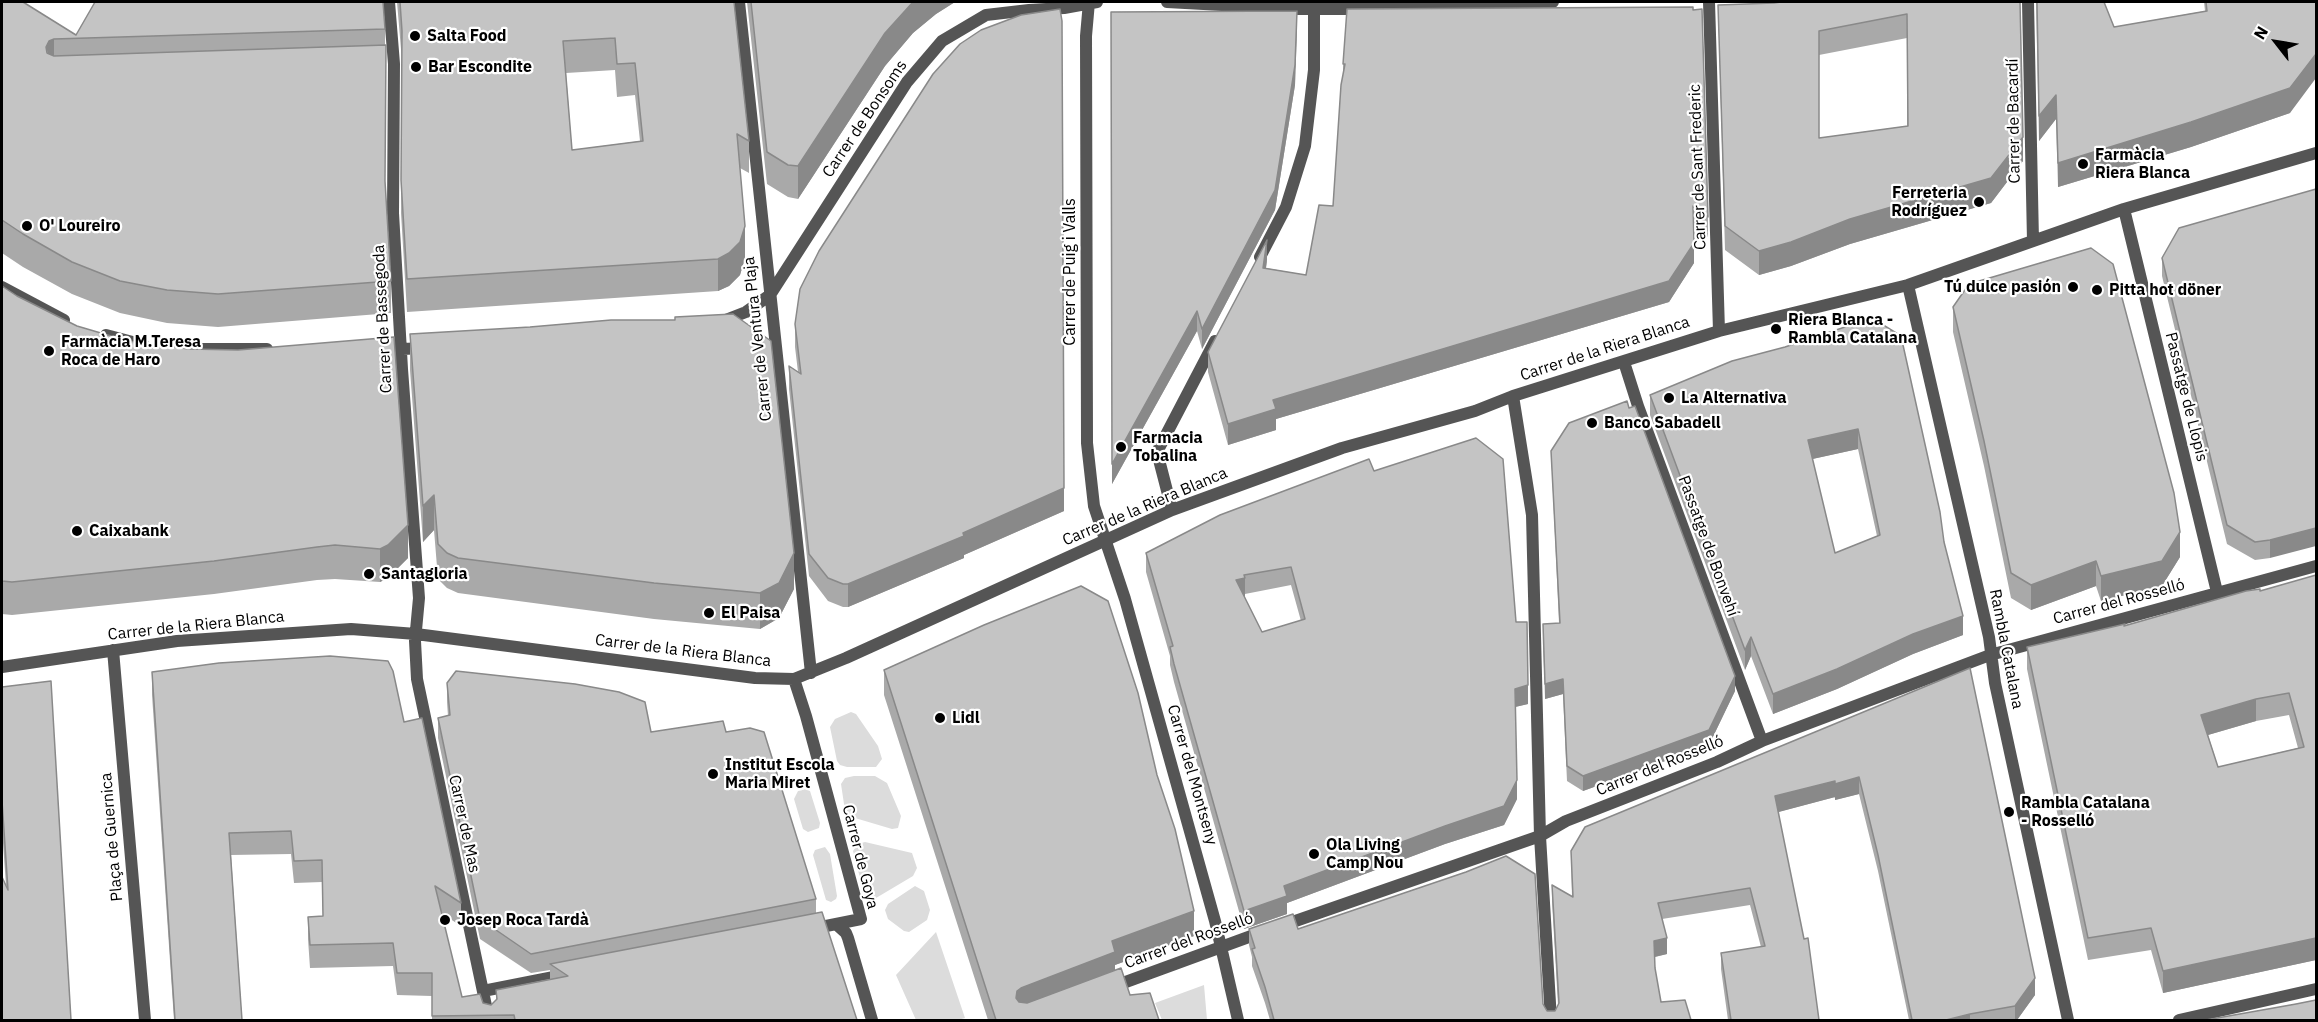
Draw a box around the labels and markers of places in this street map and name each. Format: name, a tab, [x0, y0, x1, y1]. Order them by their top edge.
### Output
place label: Salta Food	[427, 26, 506, 46]
marker: Salta Food	[408, 29, 422, 43]
place label: Bar Escondite	[428, 57, 532, 77]
marker: Bar Escondite	[409, 60, 423, 74]
place label: Farmàcia Riera Blanca	[2095, 145, 2190, 183]
marker: Farmàcia Riera Blanca	[2076, 157, 2090, 171]
place label: Ferreteria Rodríguez	[1891, 183, 1967, 221]
marker: Ferreteria Rodríguez	[1972, 195, 1986, 209]
place label: O' Loureiro	[39, 216, 121, 236]
marker: O' Loureiro	[20, 219, 34, 233]
place label: Tú dulce pasión	[1944, 277, 2061, 297]
marker: Tú dulce pasión	[2066, 280, 2080, 294]
place label: Pitta hot döner	[2109, 280, 2221, 300]
marker: Pitta hot döner	[2090, 283, 2104, 297]
place label: Riera Blanca - Rambla Catalana	[1788, 310, 1917, 348]
marker: Riera Blanca - Rambla Catalana	[1769, 322, 1783, 336]
place label: Farmàcia M.Teresa Roca de Haro	[61, 332, 201, 370]
marker: Farmàcia M.Teresa Roca de Haro	[42, 344, 56, 358]
place label: La Alternativa	[1681, 388, 1786, 408]
marker: La Alternativa	[1662, 391, 1676, 405]
place label: Banco Sabadell	[1604, 413, 1721, 433]
marker: Banco Sabadell	[1585, 416, 1599, 430]
place label: Farmacia Tobalina	[1133, 428, 1203, 466]
marker: Farmacia Tobalina	[1114, 440, 1128, 454]
place label: Caixabank	[89, 521, 169, 541]
marker: Caixabank	[70, 524, 84, 538]
place label: Santagloria	[381, 564, 468, 584]
marker: Santagloria	[362, 567, 376, 581]
place label: El Paisa	[721, 603, 780, 623]
marker: El Paisa	[702, 606, 716, 620]
place label: Lidl	[952, 708, 980, 728]
marker: Lidl	[933, 711, 947, 725]
place label: Institut Escola Maria Miret	[725, 755, 835, 793]
marker: Institut Escola Maria Miret	[706, 767, 720, 781]
place label: Rambla Catalana - Rosselló	[2021, 793, 2150, 831]
marker: Rambla Catalana - Rosselló	[2002, 805, 2016, 819]
place label: Ola Living Camp Nou	[1326, 835, 1403, 873]
marker: Ola Living Camp Nou	[1307, 847, 1321, 861]
place label: Josep Roca Tardà	[457, 910, 589, 930]
marker: Josep Roca Tardà	[438, 913, 452, 927]

